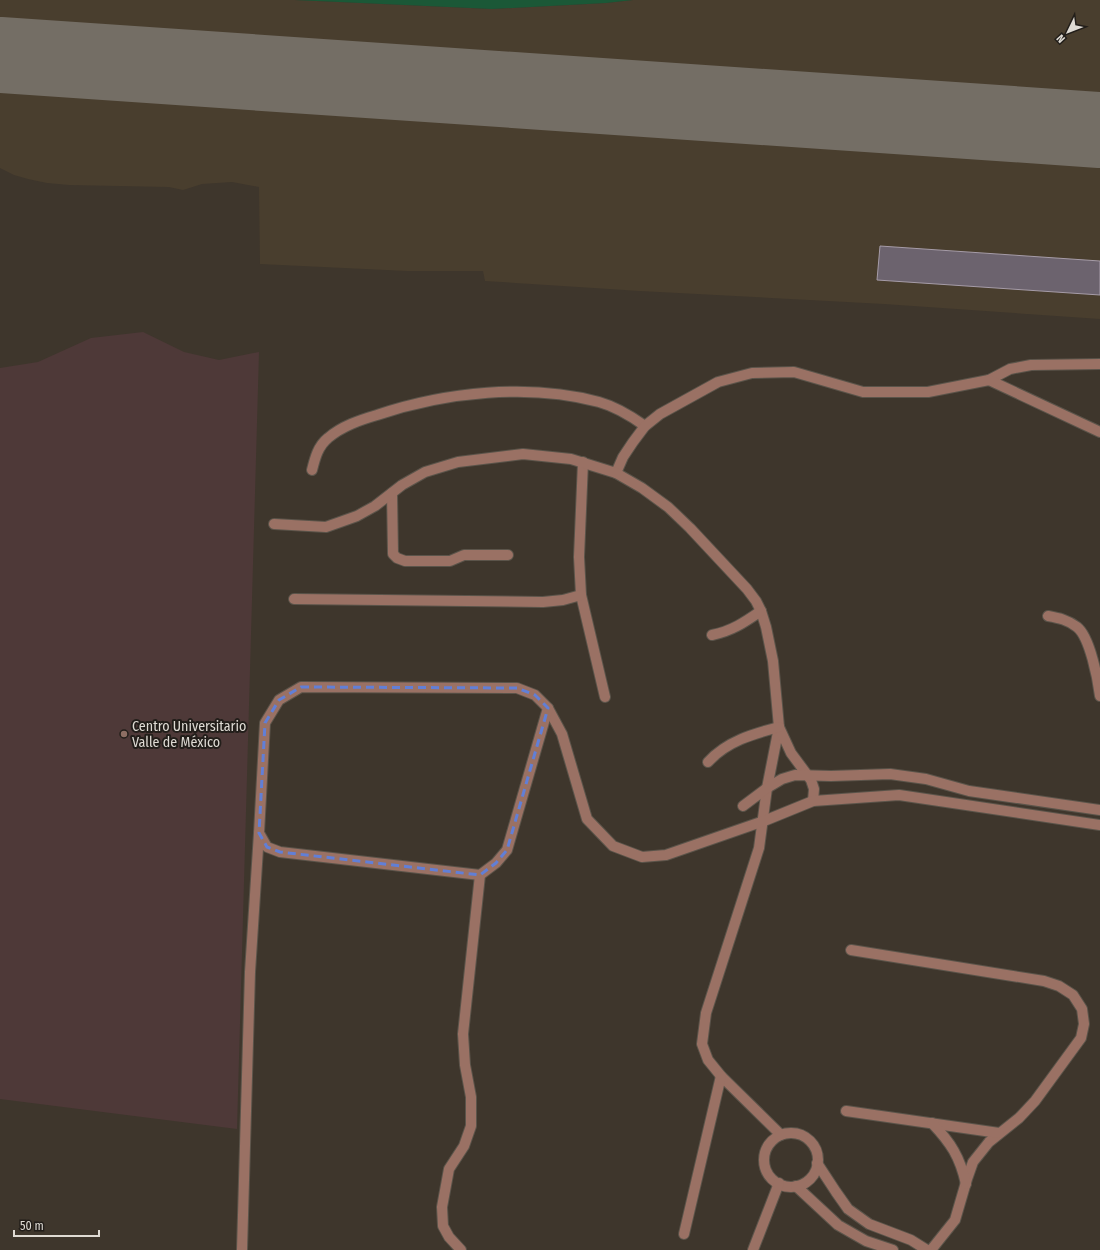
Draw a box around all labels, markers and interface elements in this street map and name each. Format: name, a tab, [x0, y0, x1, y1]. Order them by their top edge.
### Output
north arrow	[1048, 12, 1088, 52]
text: N	[1054, 32, 1068, 45]
place label: Centro Universitario Valle de México	[132, 718, 246, 751]
marker: Centro Universitario Valle de México	[119, 729, 129, 739]
scale bar	[14, 1212, 99, 1238]
text: 50 m	[20, 1219, 44, 1233]

